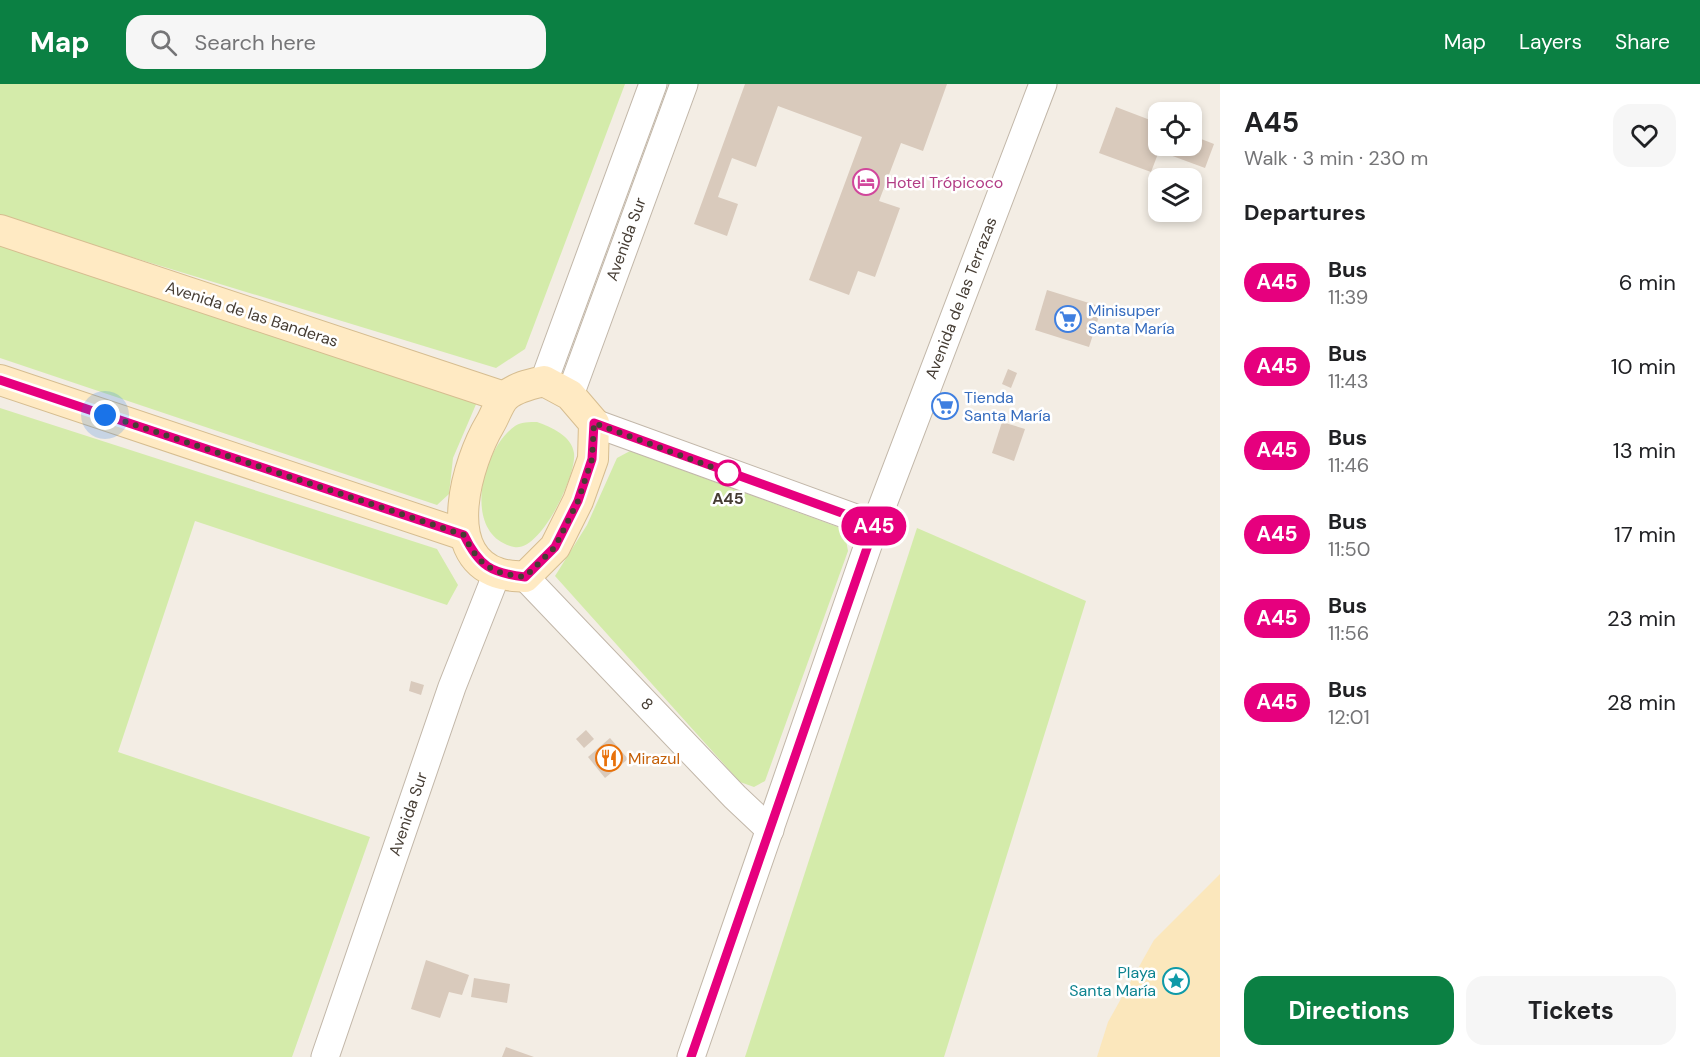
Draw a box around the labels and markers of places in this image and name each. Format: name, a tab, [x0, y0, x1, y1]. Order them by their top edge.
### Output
hotel icon: Hotel Trópicoco	[851, 167, 881, 197]
place label: Hotel Trópicoco	[886, 172, 1003, 193]
place label: Minisuper Santa María	[1088, 300, 1175, 339]
supermarket icon: Minisuper Santa María	[1053, 304, 1083, 334]
place label: Tienda Santa María	[964, 387, 1051, 426]
supermarket icon: Tienda Santa María	[930, 391, 960, 421]
marker: A45	[715, 460, 741, 486]
place label: A45	[712, 488, 744, 509]
line badge: A45	[840, 506, 908, 546]
restaurant icon: Mirazul	[594, 743, 624, 773]
place label: Mirazul	[628, 748, 680, 769]
place label: Playa Santa María	[1069, 962, 1156, 1001]
place icon: Playa Santa María	[1161, 966, 1191, 996]

